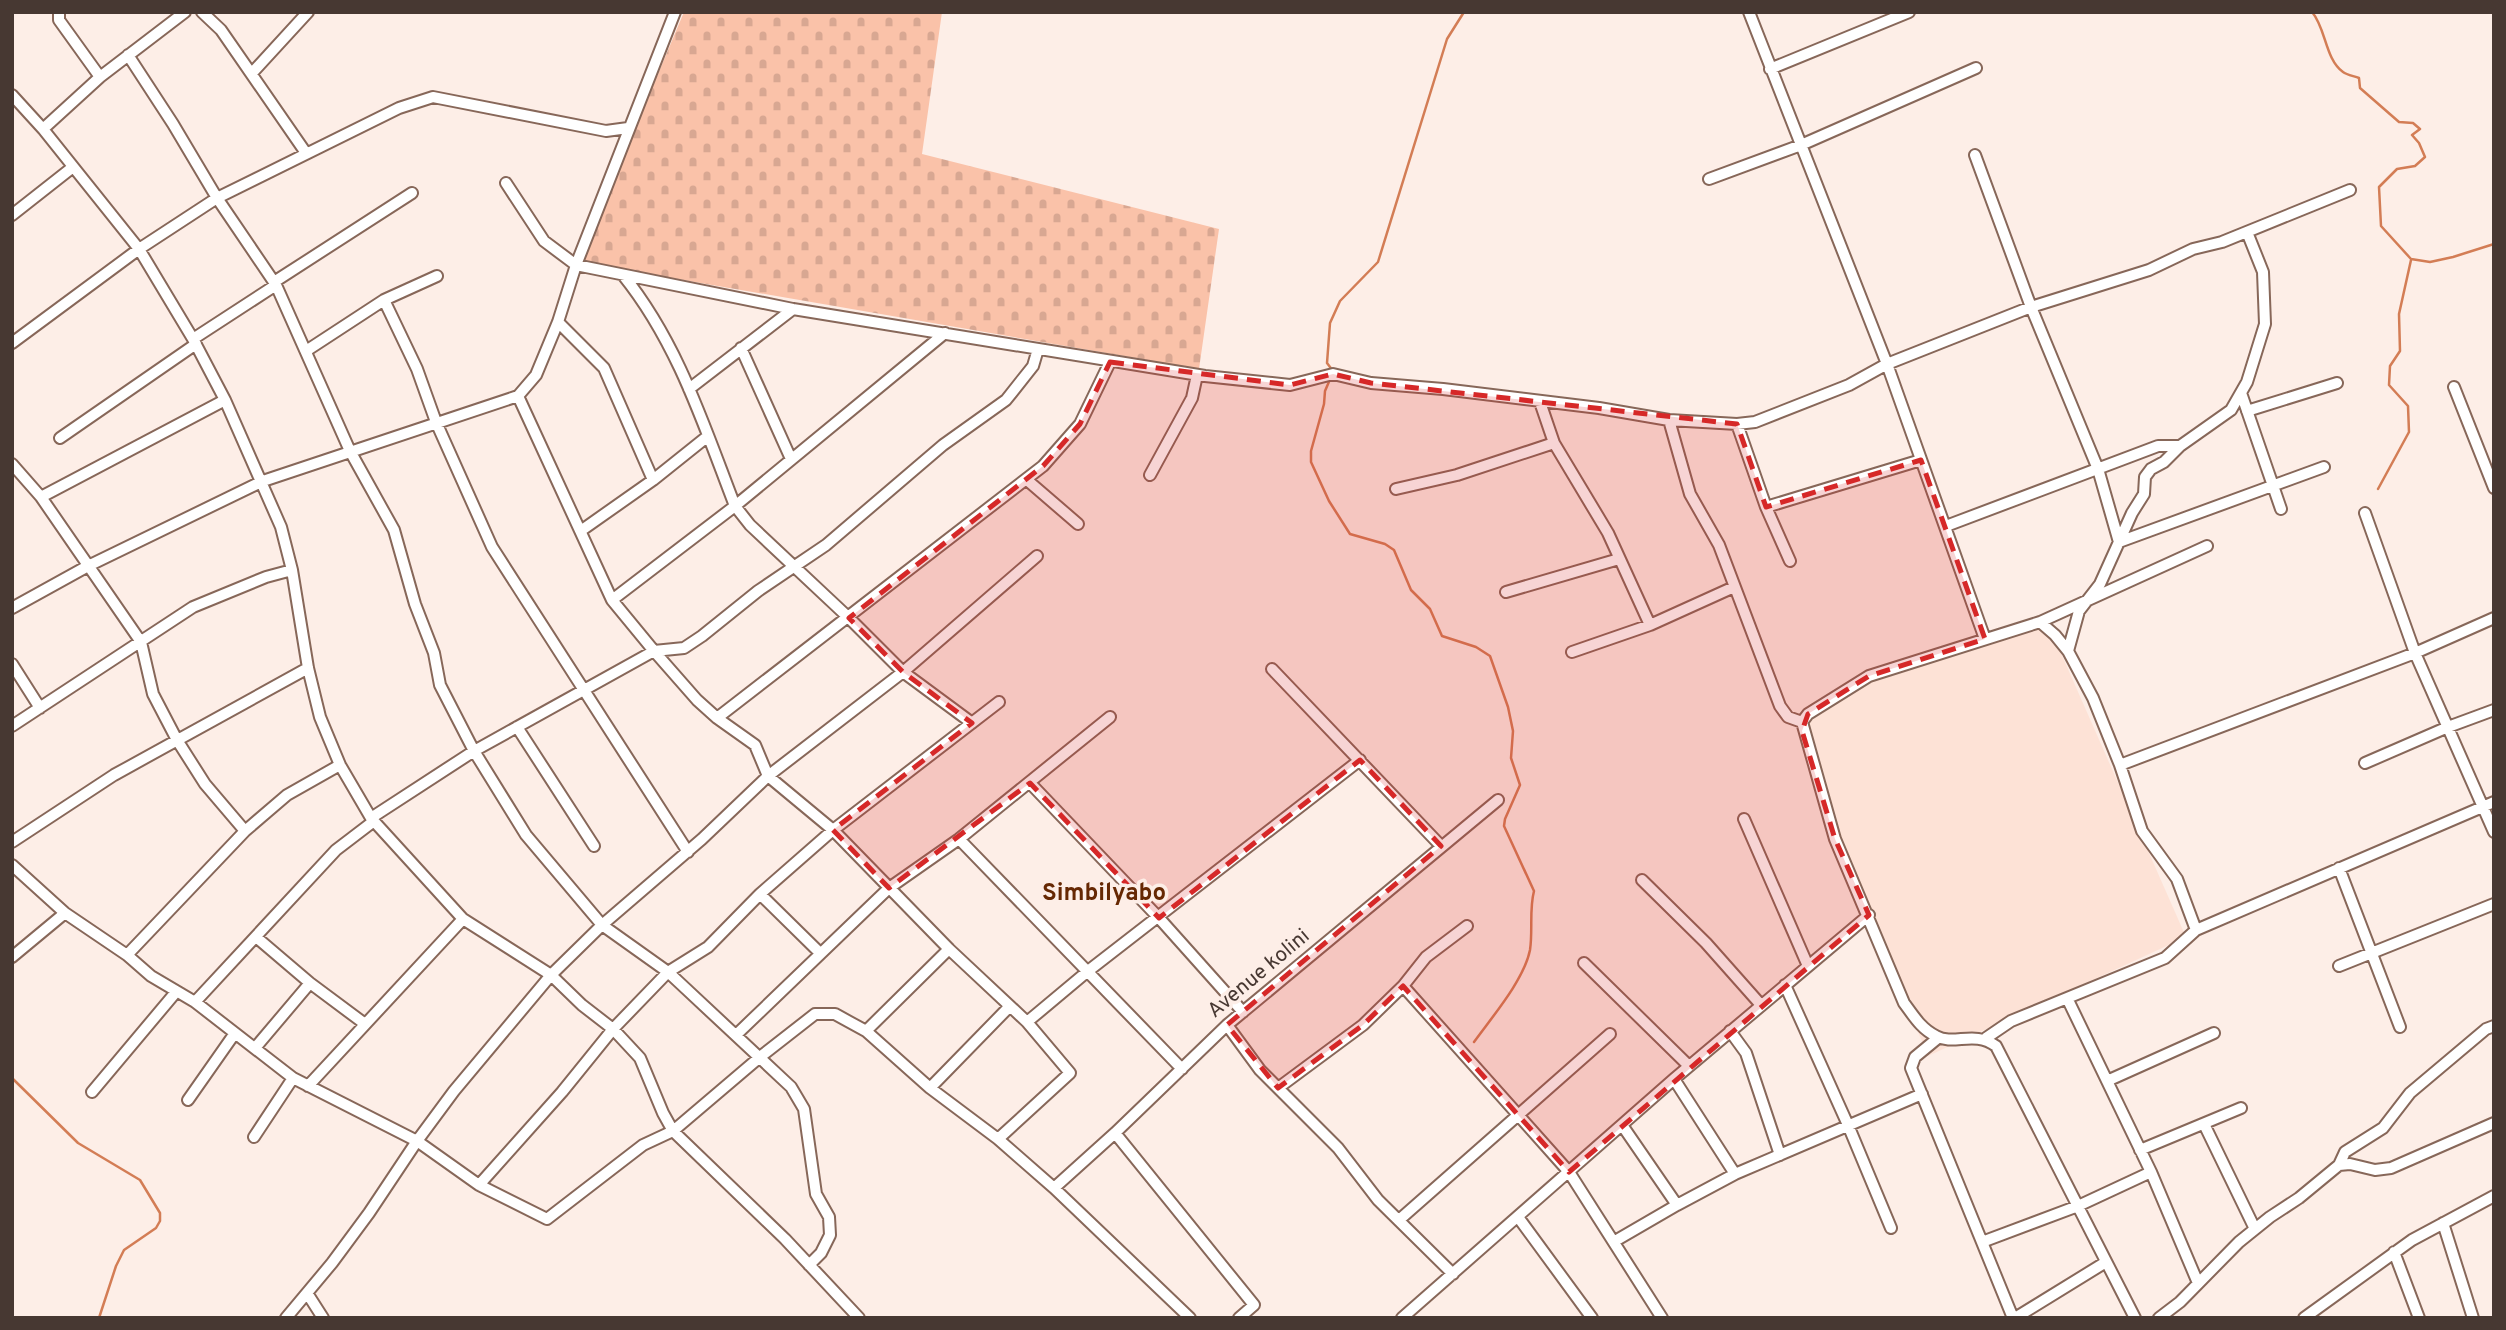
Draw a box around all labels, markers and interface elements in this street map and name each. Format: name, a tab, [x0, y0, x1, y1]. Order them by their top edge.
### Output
district label: Simbilyabo	[1042, 879, 1166, 909]
street label: Avenue kolini	[1202, 923, 1316, 1025]

